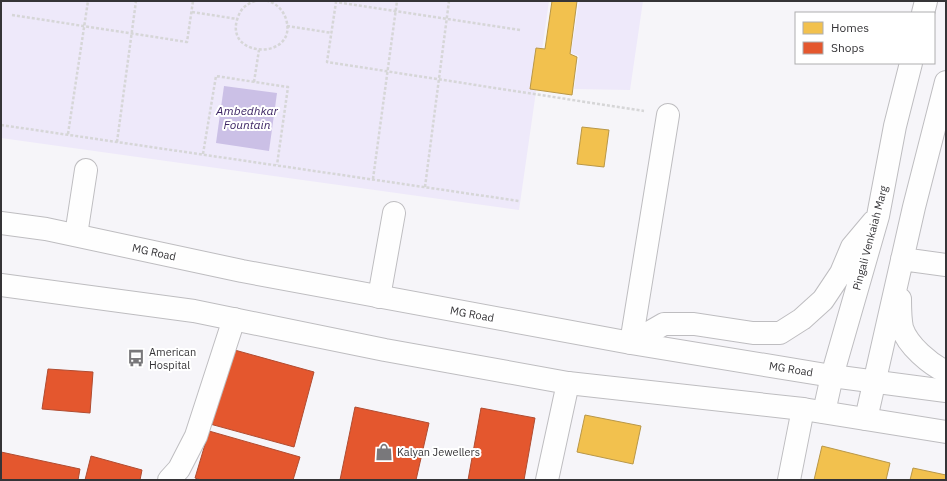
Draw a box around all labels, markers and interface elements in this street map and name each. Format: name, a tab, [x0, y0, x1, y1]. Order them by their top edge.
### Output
legend	[795, 12, 935, 64]
text: Homes	[831, 20, 869, 35]
text: Shops	[831, 40, 864, 55]
water label: Ambedhkar Fountain	[215, 103, 279, 132]
street label: Pingali Venkaiah Marg	[849, 184, 891, 292]
street label: MG Road	[131, 241, 177, 263]
street label: MG Road	[449, 303, 495, 325]
place label: American Hospital	[149, 345, 196, 372]
bus stop icon: American Hospital	[126, 348, 146, 368]
street label: MG Road	[768, 359, 814, 379]
shop icon: Kalyan Jewellers	[374, 442, 394, 462]
place label: Kalyan Jewellers	[397, 445, 480, 459]

